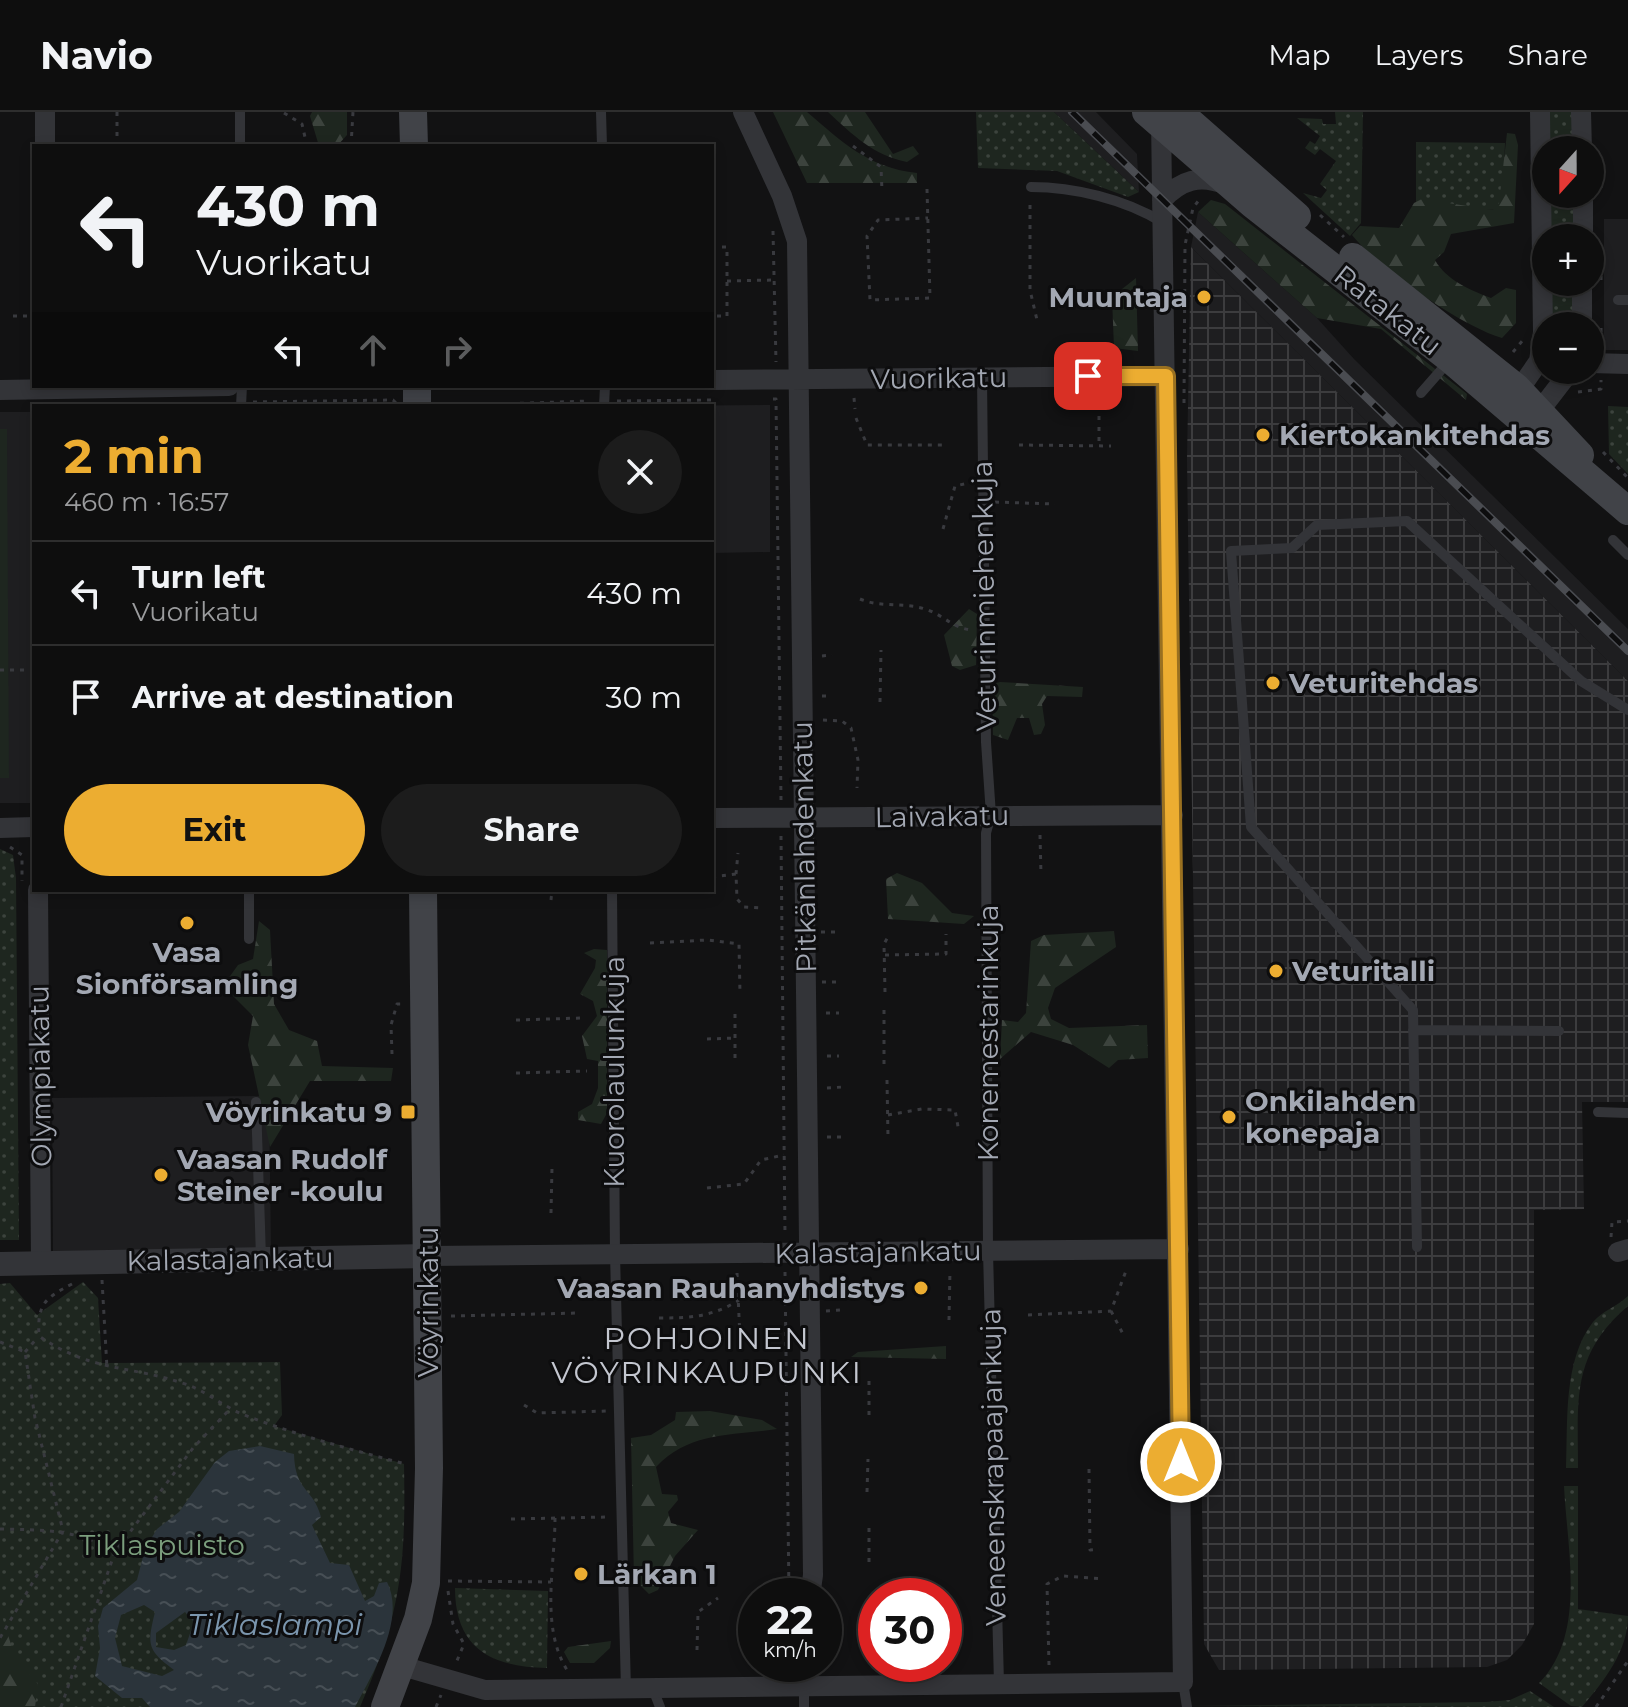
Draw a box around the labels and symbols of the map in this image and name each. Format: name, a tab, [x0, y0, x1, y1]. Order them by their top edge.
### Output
north arrow	[1532, 136, 1604, 208]
street label: Ratakatu	[1327, 257, 1449, 363]
place label: Muuntaja	[1049, 280, 1188, 314]
marker: Muuntaja	[1195, 288, 1213, 306]
pin	[1054, 342, 1122, 410]
street label: Vuorikatu	[870, 360, 1008, 396]
place label: Kiertokankitehdas	[1279, 418, 1550, 452]
marker: Kiertokankitehdas	[1254, 426, 1272, 444]
street label: Veturinmiehenkuja	[965, 460, 1003, 732]
place label: Veturitehdas	[1288, 666, 1478, 700]
marker: Veturitehdas	[1264, 674, 1282, 692]
street label: Pitkänlahdenkatu	[785, 721, 823, 973]
street label: Laivakatu	[874, 798, 1010, 834]
street label: Konemestarinkuja	[971, 904, 1005, 1162]
marker: Vasa Sionförsamling	[178, 914, 196, 932]
place label: Vasa Sionförsamling	[76, 935, 298, 1001]
place label: Veturitalli	[1291, 954, 1435, 988]
street label: Kuorolaulunkuja	[597, 956, 631, 1188]
marker: Veturitalli	[1267, 962, 1285, 980]
street label: Olympiakatu	[21, 985, 59, 1167]
place label: Onkilahden konepaja	[1245, 1084, 1416, 1150]
place label: Vöyrinkatu 9	[205, 1095, 392, 1129]
marker: Vöyrinkatu 9	[399, 1103, 417, 1121]
marker: Onkilahden konepaja	[1220, 1108, 1238, 1126]
place label: Vaasan Rudolf Steiner -koulu	[176, 1142, 388, 1208]
marker: Vaasan Rudolf Steiner -koulu	[152, 1166, 170, 1184]
street label: Vöyrinkatu	[411, 1227, 445, 1377]
street label: Kalastajankatu	[774, 1233, 982, 1271]
street label: Kalastajankatu	[126, 1240, 334, 1278]
place label: Vaasan Rauhanyhdistys	[556, 1271, 905, 1305]
marker: Vaasan Rauhanyhdistys	[912, 1279, 930, 1297]
street label: Veneenskrapaajankuja	[973, 1308, 1013, 1626]
district label: POHJOINEN VÖYRINKAUPUNKI	[551, 1320, 863, 1391]
position arrow	[1139, 1420, 1223, 1504]
park label: Tiklaspuisto	[79, 1528, 245, 1562]
place label: Lärkan 1	[597, 1557, 717, 1591]
marker: Lärkan 1	[572, 1565, 590, 1583]
speed limit sign: 30	[858, 1578, 962, 1682]
water label: Tiklaslampi	[188, 1606, 363, 1643]

